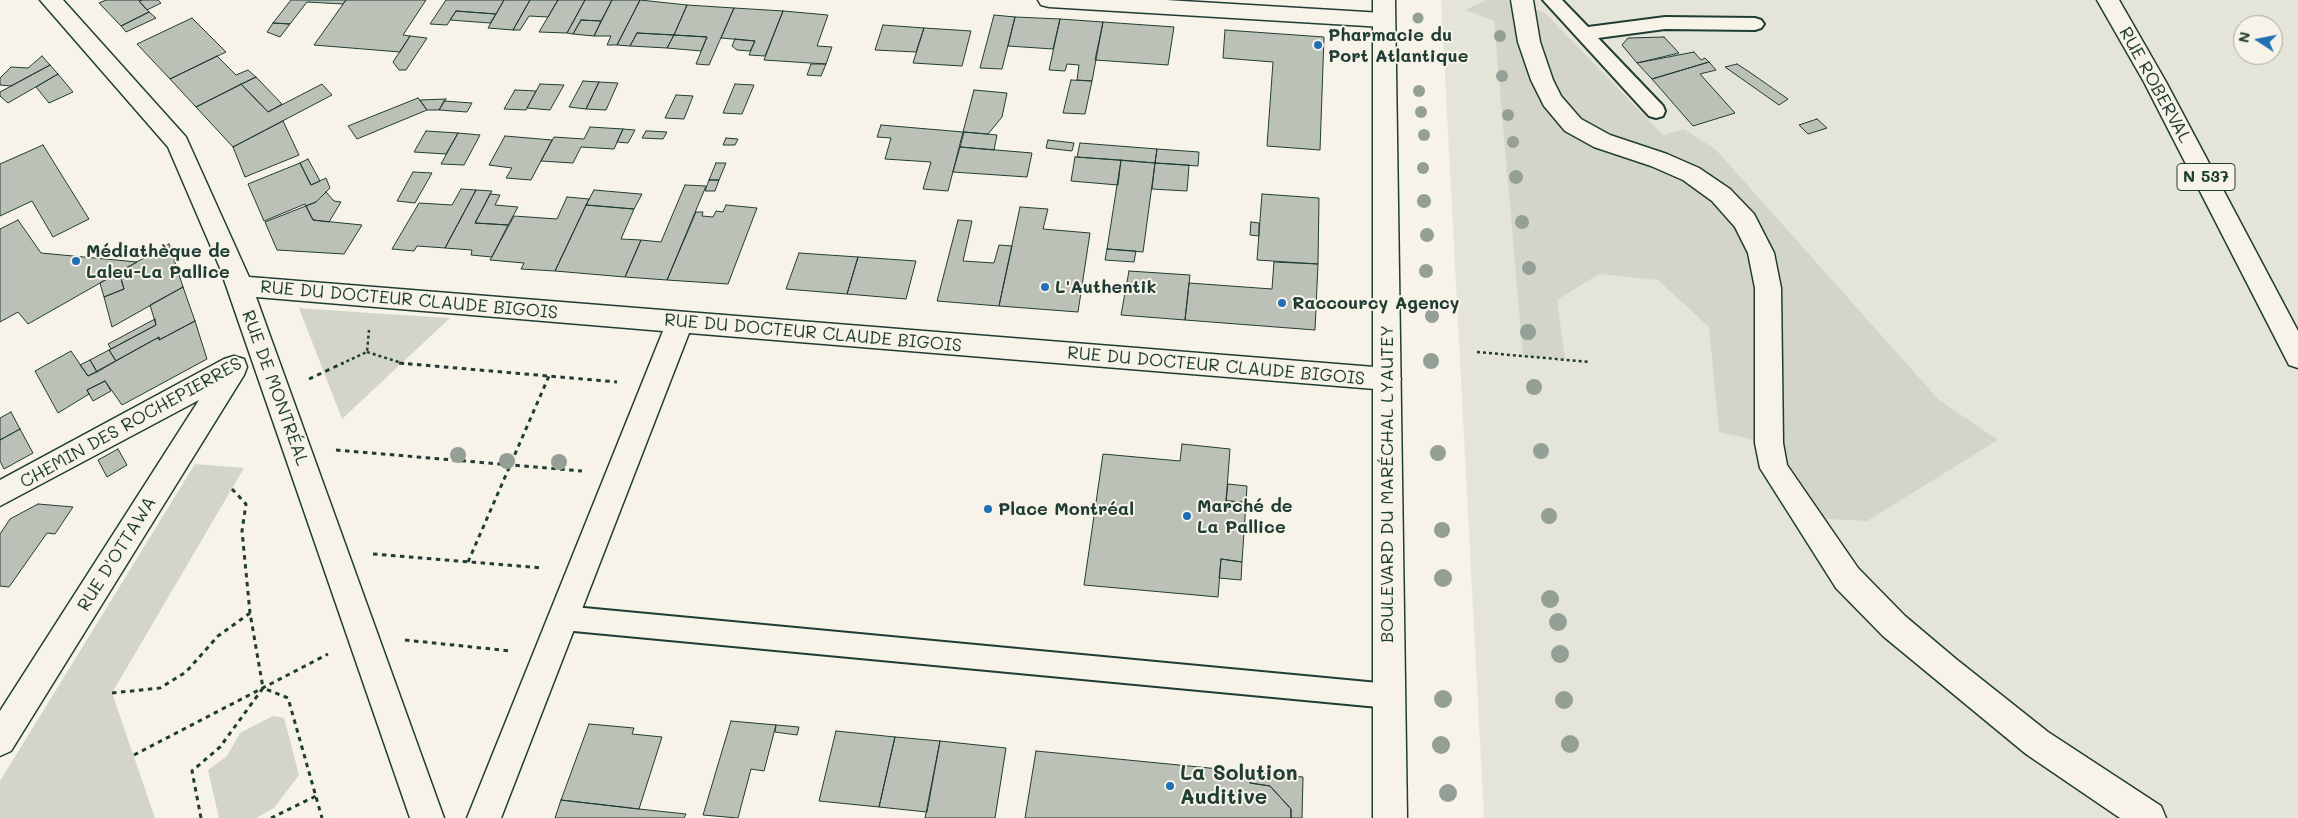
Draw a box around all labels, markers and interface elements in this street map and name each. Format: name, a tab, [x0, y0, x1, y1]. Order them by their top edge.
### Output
north arrow	[2233, 15, 2283, 65]
street label: RUE ROBERVAL	[2114, 23, 2196, 147]
place label: Pharmacie du Port Atlantique	[1328, 24, 1469, 66]
text: N	[2233, 30, 2254, 44]
marker: Pharmacie du Port Atlantique	[1312, 39, 1324, 51]
road number: N 537	[2177, 163, 2235, 190]
place label: Médiathèque de Laleu-La Pallice	[86, 240, 230, 282]
marker: Médiathèque de Laleu-La Pallice	[70, 255, 82, 267]
street label: RUE DU DOCTEUR CLAUDE BIGOIS	[259, 276, 559, 324]
place label: L'Authentik	[1055, 276, 1156, 298]
marker: L'Authentik	[1039, 281, 1051, 293]
place label: Raccourcy Agency	[1292, 292, 1460, 314]
marker: Raccourcy Agency	[1276, 297, 1288, 309]
street label: RUE DE MONTRÉAL	[237, 307, 313, 469]
street label: RUE DU DOCTEUR CLAUDE BIGOIS	[663, 309, 963, 357]
street label: BOULEVARD DU MARÉCHAL LYAUTEY	[1376, 325, 1398, 643]
street label: RUE DU DOCTEUR CLAUDE BIGOIS	[1066, 342, 1366, 390]
street label: CHEMIN DES ROCHEPIERRES	[16, 353, 246, 493]
street label: RUE D'OTTAWA	[73, 493, 161, 615]
place label: Marché de La Pallice	[1197, 495, 1293, 538]
place label: Place Montréal	[998, 498, 1134, 520]
marker: Place Montréal	[982, 503, 994, 515]
marker: Marché de La Pallice	[1181, 510, 1193, 522]
place label: La Solution Auditive	[1180, 761, 1297, 811]
marker: La Solution Auditive	[1164, 780, 1176, 792]

